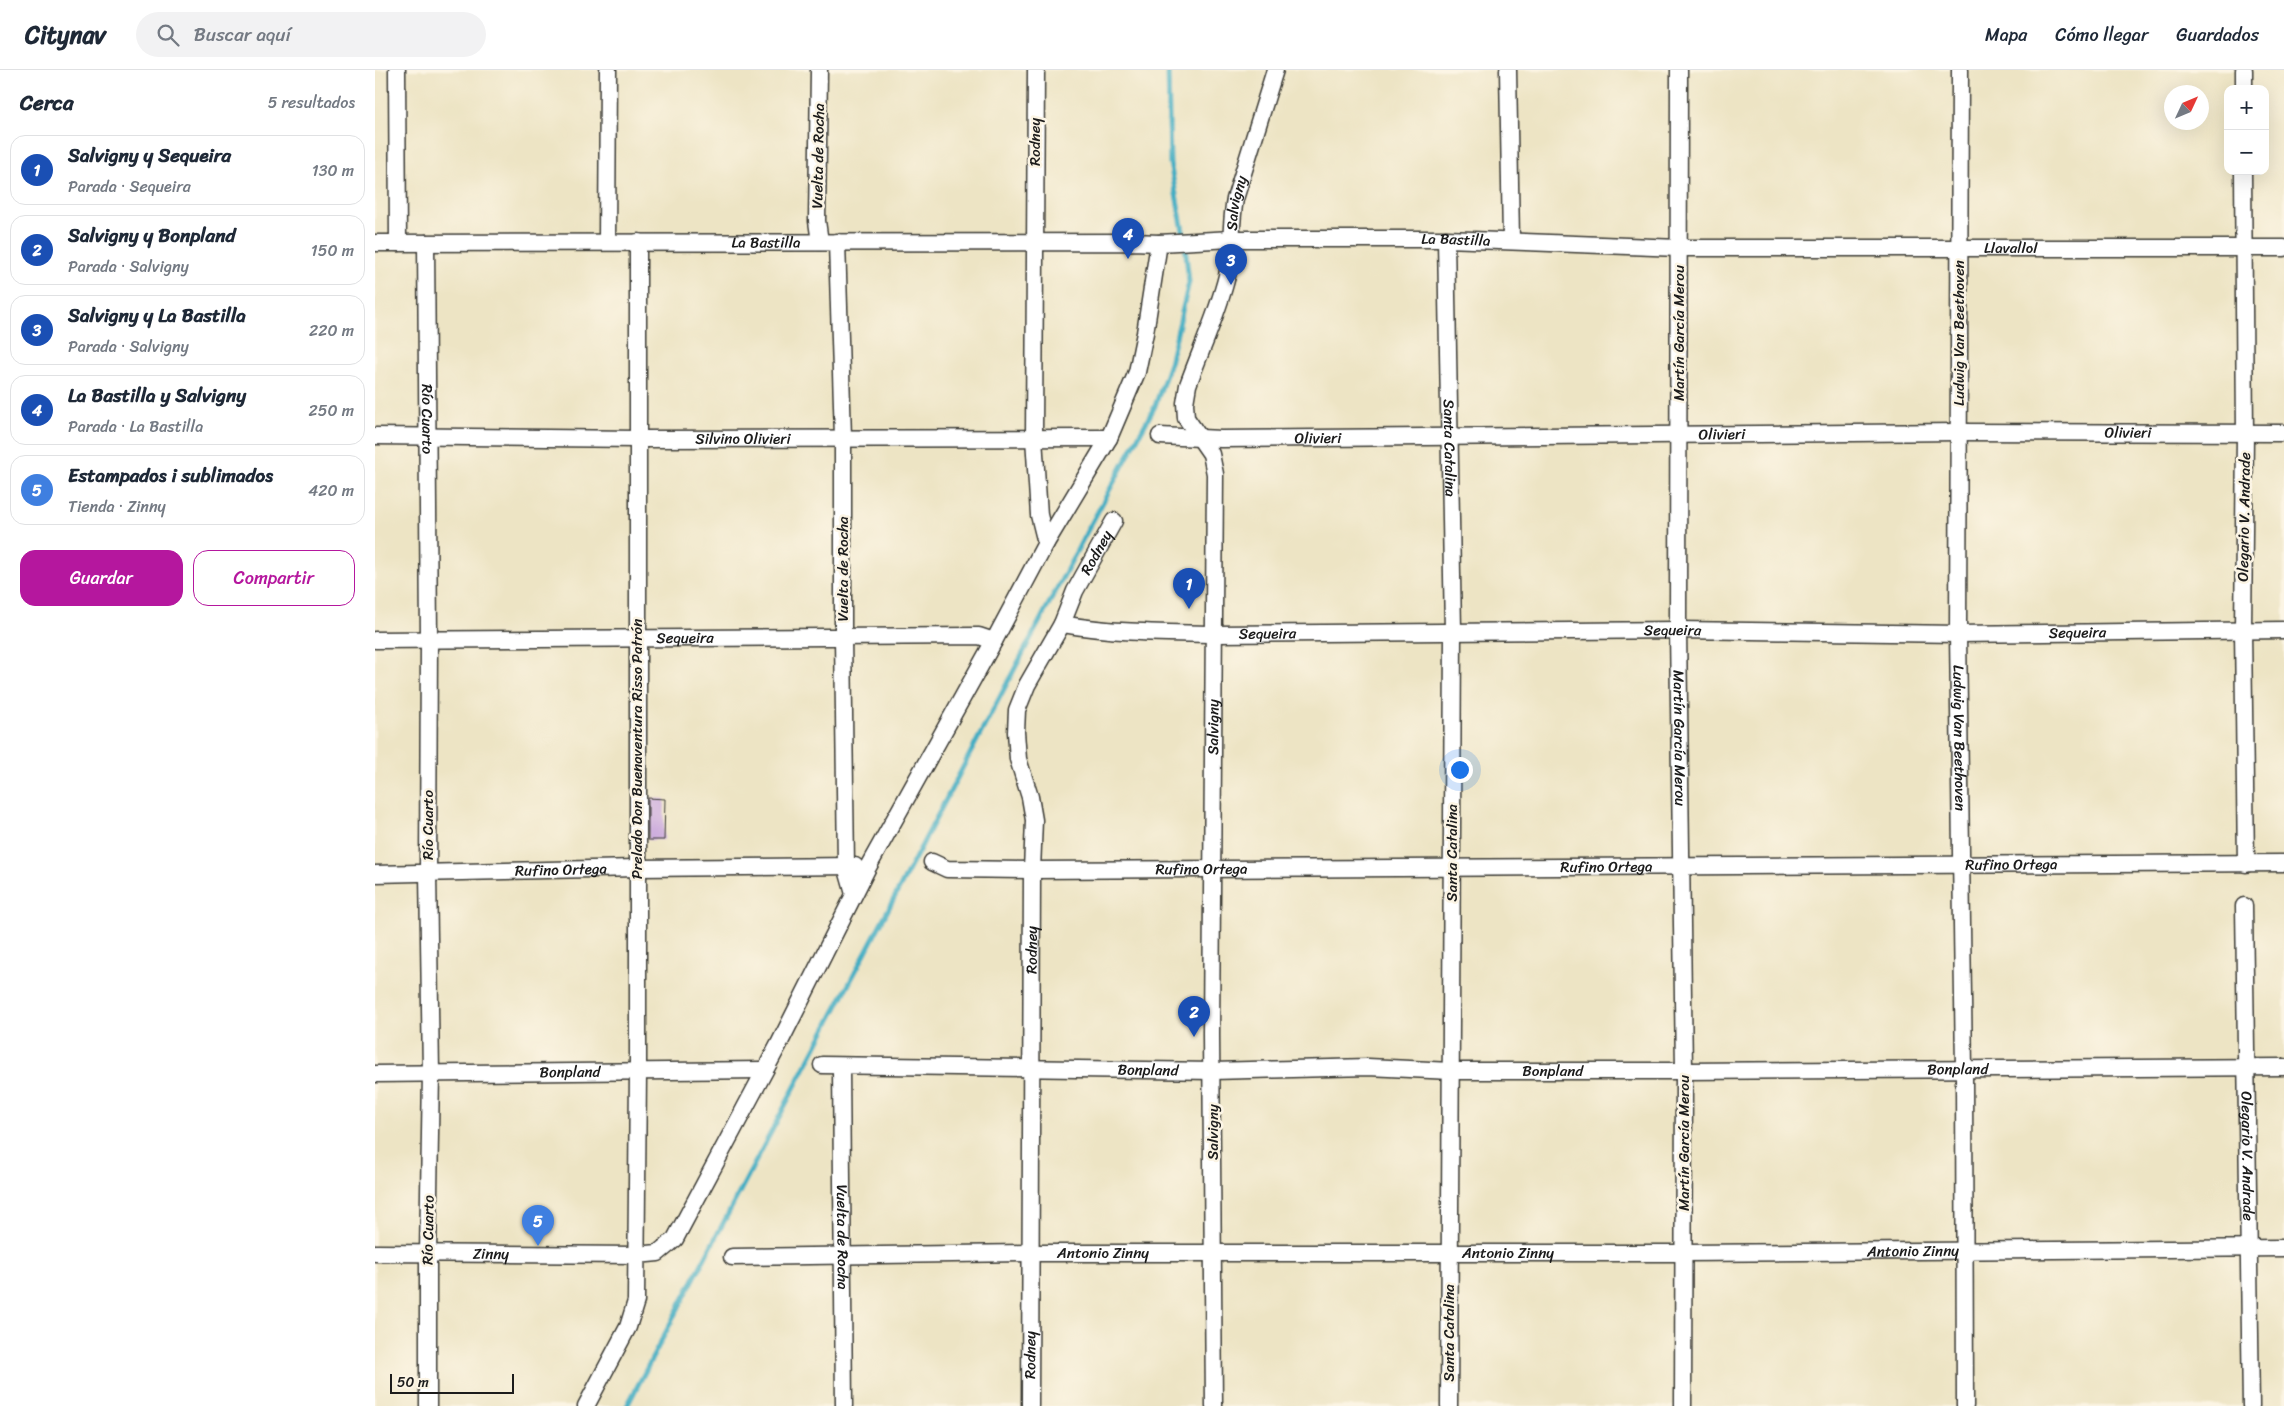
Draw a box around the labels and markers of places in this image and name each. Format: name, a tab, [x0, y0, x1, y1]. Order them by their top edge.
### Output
pin: 4	[1112, 218, 1144, 259]
pin: 3	[1215, 244, 1247, 285]
pin: 1	[1173, 568, 1205, 609]
pin: 2	[1178, 996, 1210, 1037]
pin: 5	[522, 1205, 554, 1246]

